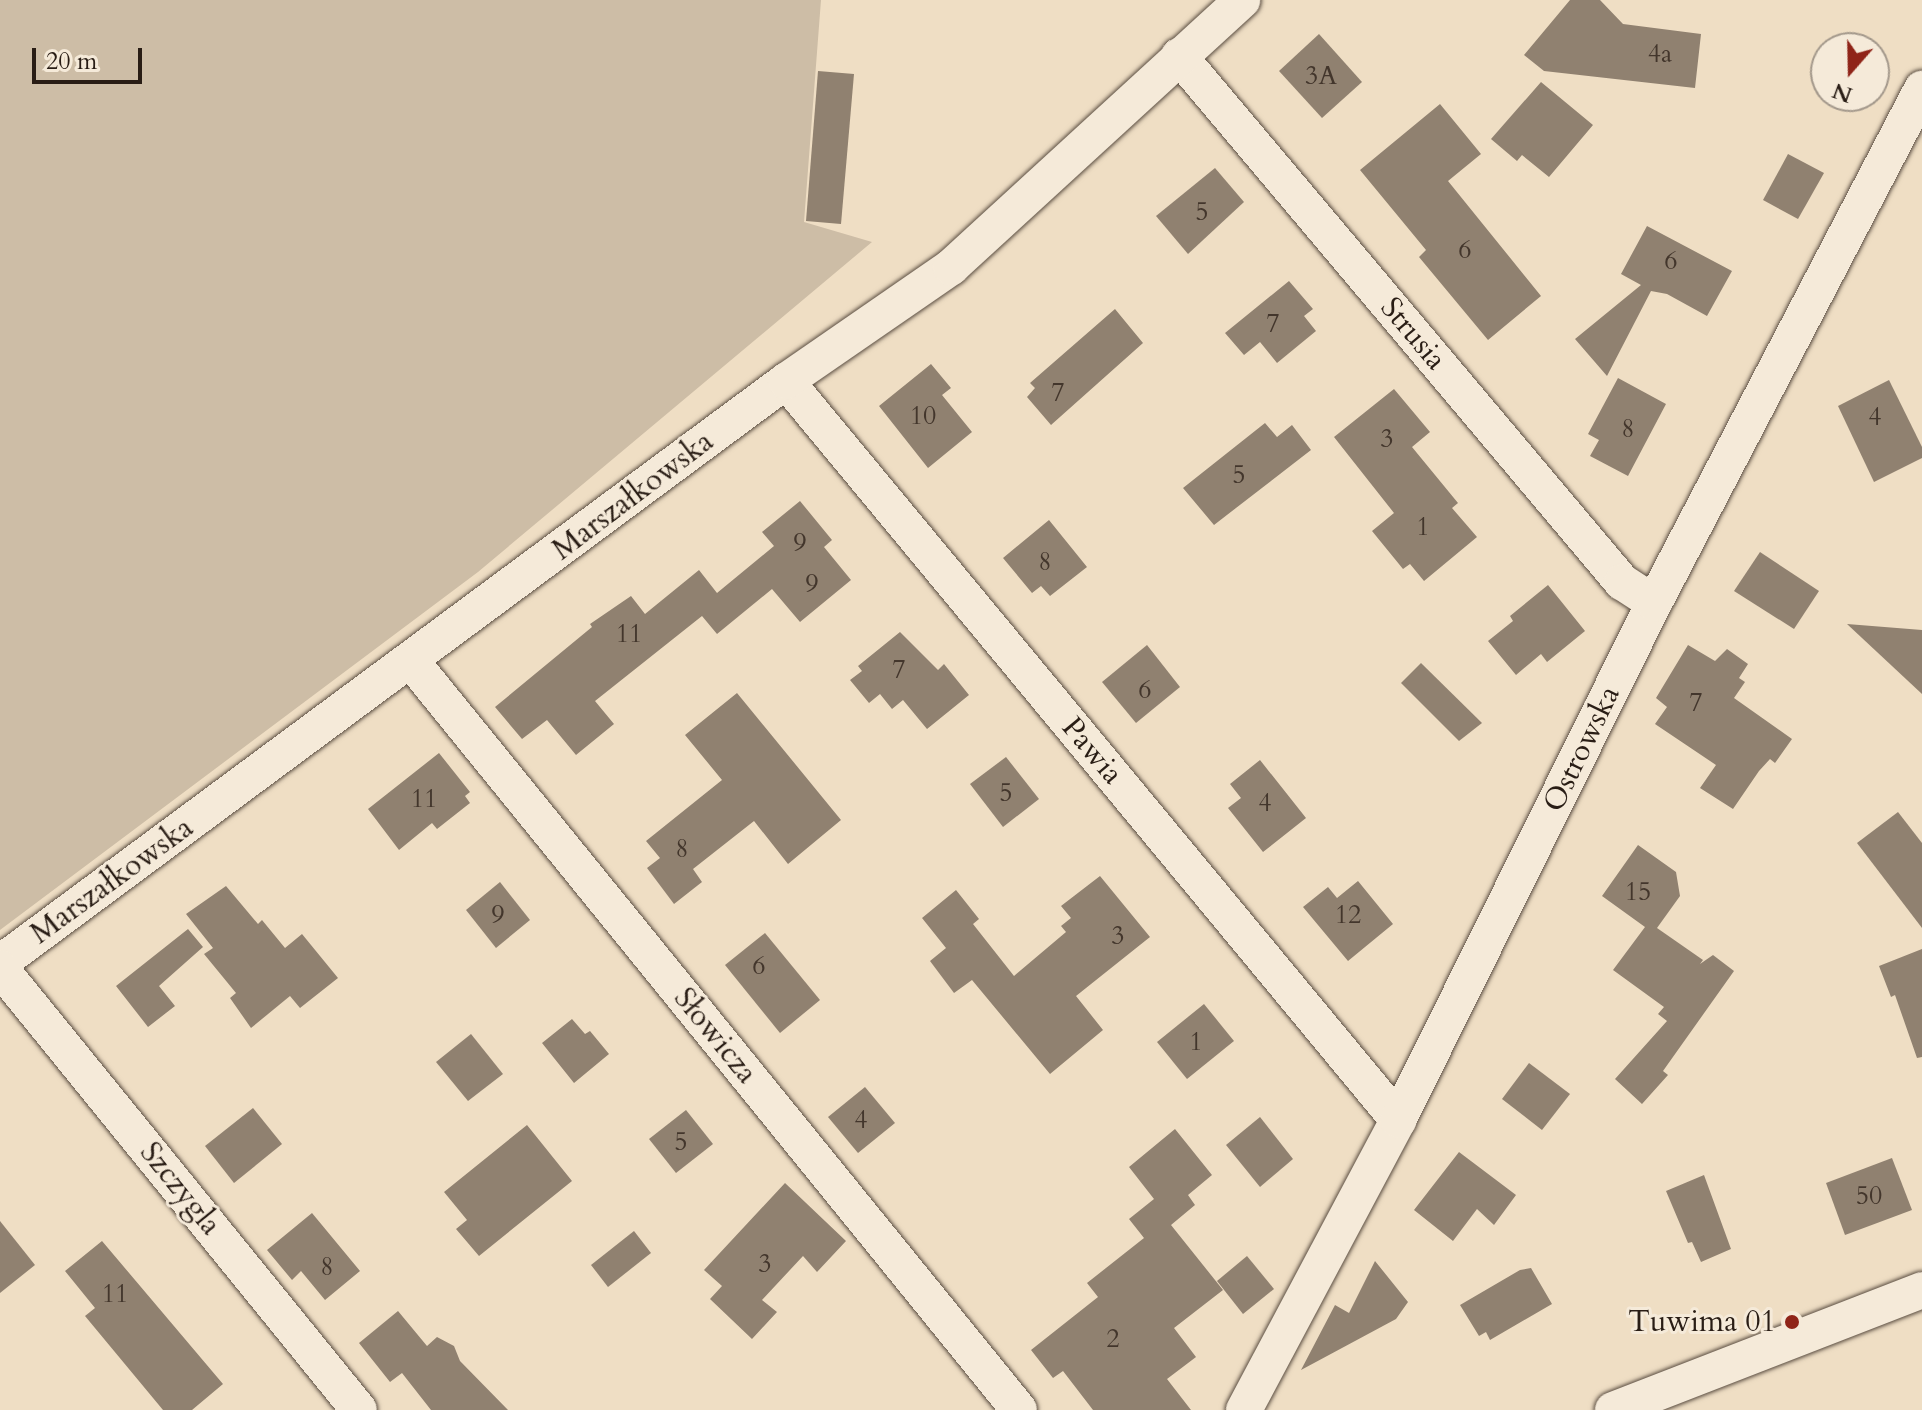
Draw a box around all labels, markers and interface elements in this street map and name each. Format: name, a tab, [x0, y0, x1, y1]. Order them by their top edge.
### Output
scale bar	[36, 32, 146, 82]
north arrow	[1810, 32, 1890, 112]
house number: 4a	[1648, 38, 1672, 70]
text: 20 m	[46, 45, 97, 78]
house number: 3A	[1305, 60, 1337, 92]
text: N	[1828, 75, 1857, 110]
house number: 5	[1195, 196, 1209, 228]
house number: 6	[1458, 234, 1472, 266]
house number: 6	[1664, 245, 1678, 277]
street label: Strusia	[1372, 291, 1454, 377]
house number: 7	[1266, 308, 1280, 340]
house number: 7	[1051, 377, 1065, 409]
house number: 10	[910, 400, 936, 432]
house number: 4	[1868, 401, 1882, 433]
house number: 8	[1621, 413, 1635, 445]
house number: 3	[1380, 423, 1394, 455]
street label: Marszałkowska	[545, 424, 721, 568]
house number: 5	[1232, 459, 1246, 491]
house number: 1	[1416, 511, 1430, 543]
house number: 9	[793, 527, 807, 559]
house number: 8	[1038, 546, 1052, 578]
house number: 9	[805, 568, 819, 600]
house number: 11	[616, 618, 642, 650]
house number: 7	[892, 654, 906, 686]
house number: 6	[1138, 674, 1152, 706]
street label: Ostrowska	[1536, 680, 1628, 818]
house number: 7	[1689, 687, 1703, 719]
street label: Pawia	[1054, 710, 1130, 792]
house number: 5	[999, 777, 1013, 809]
house number: 11	[411, 783, 437, 815]
house number: 4	[1258, 787, 1272, 819]
street label: Marszałkowska	[24, 810, 200, 952]
house number: 8	[675, 833, 689, 865]
house number: 15	[1625, 876, 1651, 908]
house number: 9	[491, 899, 505, 931]
house number: 12	[1335, 899, 1361, 931]
house number: 3	[1111, 920, 1125, 952]
house number: 6	[752, 950, 766, 982]
street label: Słowicza	[666, 981, 764, 1091]
house number: 1	[1189, 1026, 1203, 1058]
house number: 4	[854, 1104, 868, 1136]
house number: 5	[674, 1126, 688, 1158]
street label: Szczygla	[132, 1135, 228, 1243]
house number: 50	[1856, 1180, 1882, 1212]
house number: 3	[758, 1248, 772, 1280]
house number: 8	[320, 1251, 334, 1283]
house number: 11	[102, 1278, 128, 1310]
place label: Tuwima 01	[1628, 1304, 1776, 1340]
marker: Tuwima 01	[1783, 1313, 1801, 1331]
house number: 2	[1106, 1323, 1120, 1355]

